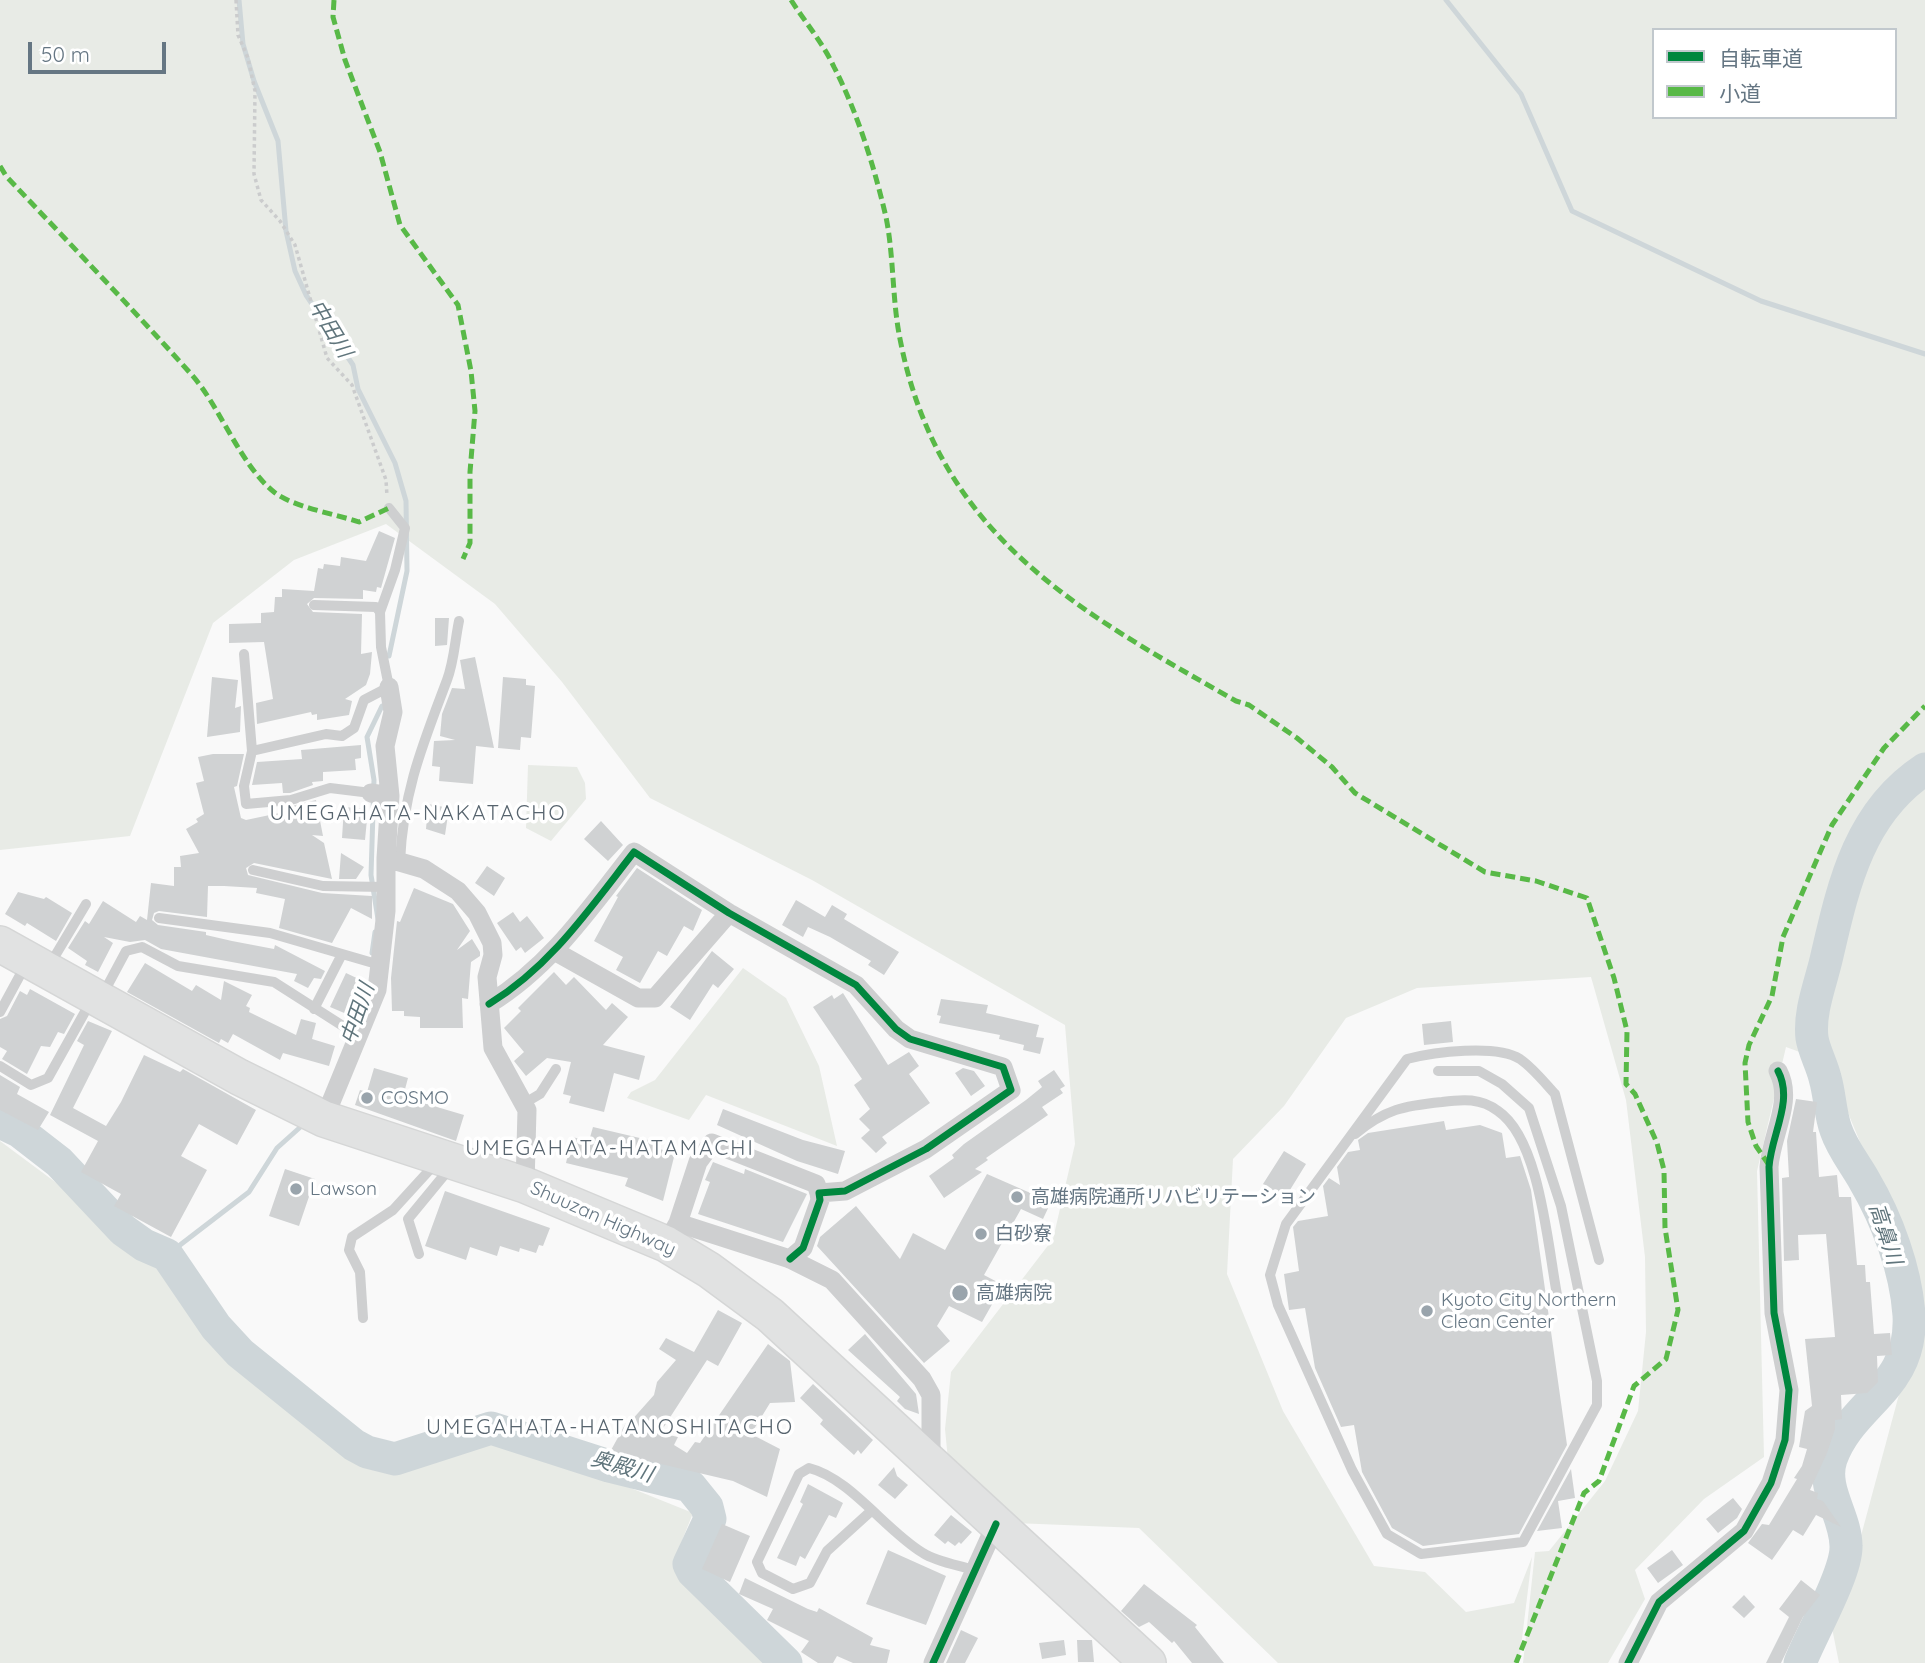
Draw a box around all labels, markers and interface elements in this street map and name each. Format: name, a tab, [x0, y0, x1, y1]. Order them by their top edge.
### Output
scale bar	[32, 28, 170, 72]
legend	[1652, 28, 1897, 119]
text: 50 m	[41, 41, 90, 67]
text: 自転車道	[1719, 45, 1803, 71]
text: 小道	[1719, 80, 1761, 106]
water label: 中田川	[303, 296, 357, 362]
district label: UMEGAHATA-NAKATACHO	[272, 801, 564, 827]
water label: 中田川	[336, 980, 380, 1048]
place label: COSMO	[381, 1087, 449, 1109]
marker: COSMO	[359, 1090, 375, 1106]
district label: UMEGAHATA-HATAMACHI	[468, 1136, 752, 1162]
street label: Shuuzan Highway	[527, 1177, 679, 1261]
place label: Lawson	[310, 1178, 377, 1200]
marker: Lawson	[288, 1181, 304, 1197]
place label: 高雄病院通所リハビリテーション	[1031, 1186, 1316, 1208]
marker: 高雄病院通所リハビリテーション	[1009, 1189, 1025, 1205]
water label: 高鼻川	[1863, 1200, 1907, 1268]
place label: 白砂寮	[995, 1223, 1052, 1245]
marker: 白砂寮	[973, 1226, 989, 1242]
place label: 高雄病院	[976, 1282, 1052, 1304]
marker: 高雄病院	[950, 1283, 970, 1303]
place label: Kyoto City Northern Clean Center	[1441, 1289, 1616, 1333]
marker: Kyoto City Northern Clean Center	[1419, 1303, 1435, 1319]
district label: UMEGAHATA-HATANOSHITACHO	[429, 1415, 791, 1441]
water label: 奥殿川	[588, 1446, 656, 1488]

